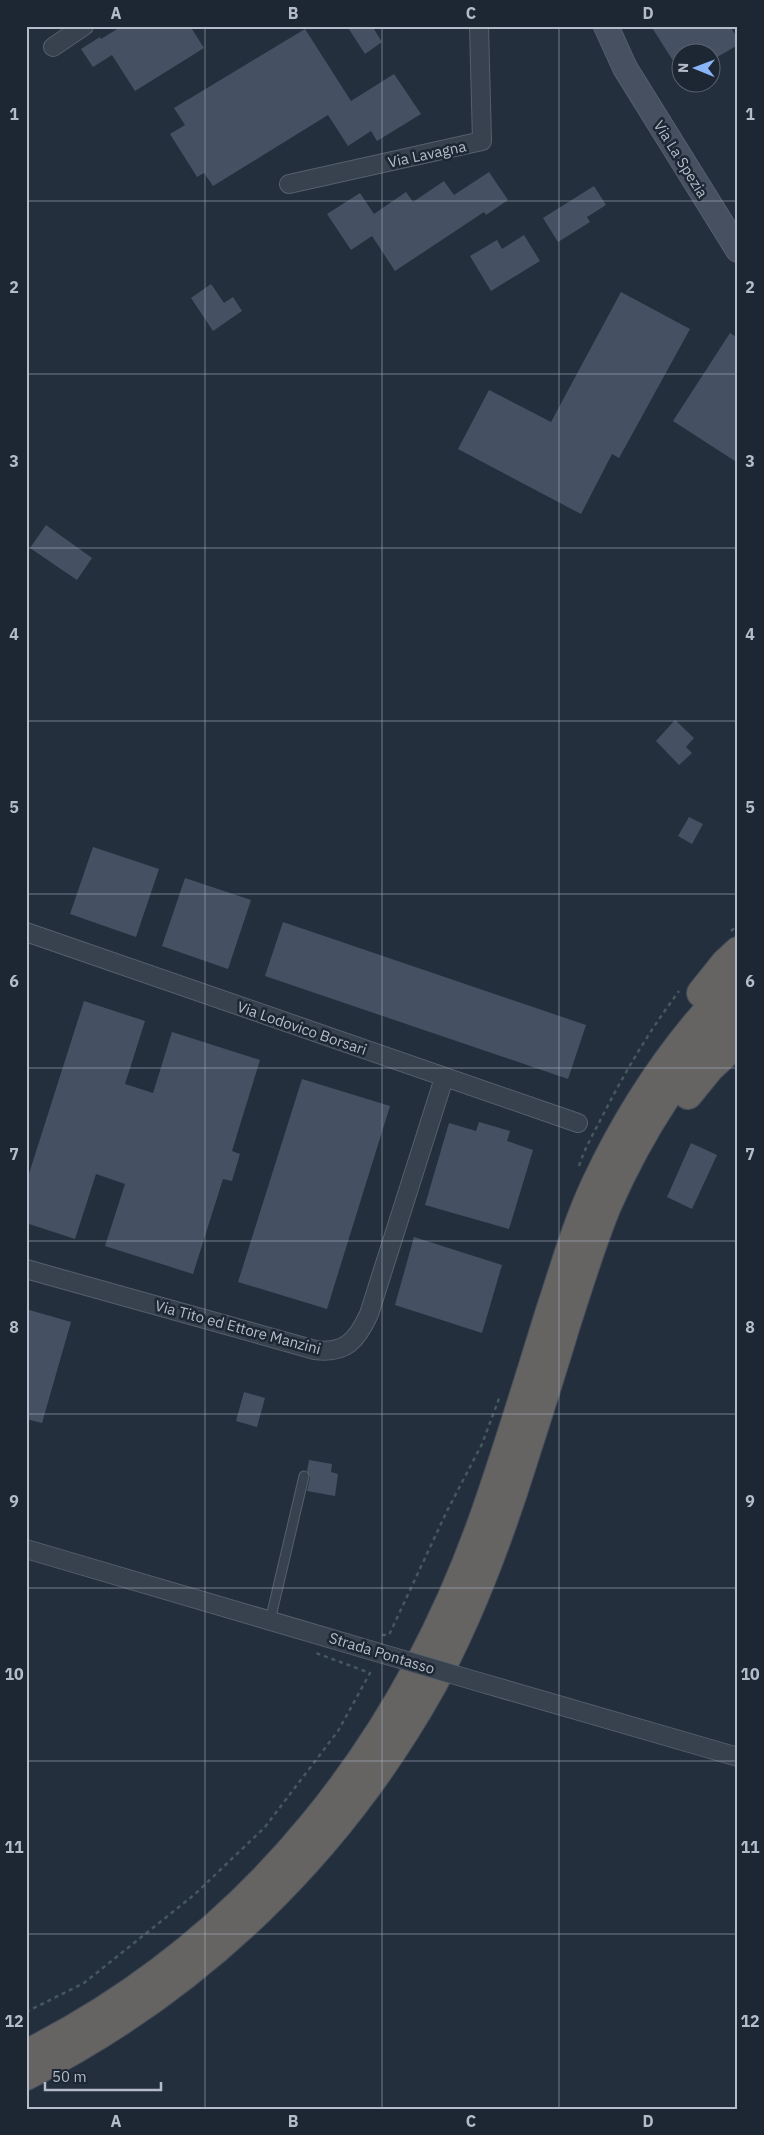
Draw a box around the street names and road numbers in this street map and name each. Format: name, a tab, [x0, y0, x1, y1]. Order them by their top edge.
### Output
street label: Via La Spezia	[650, 117, 712, 201]
street label: Via Lavagna	[386, 136, 468, 172]
street label: Via Lodovico Borsari	[235, 997, 369, 1059]
street label: Via Tito ed Ettore Manzini	[153, 1296, 323, 1358]
street label: Strada Pontasso	[327, 1628, 437, 1678]

